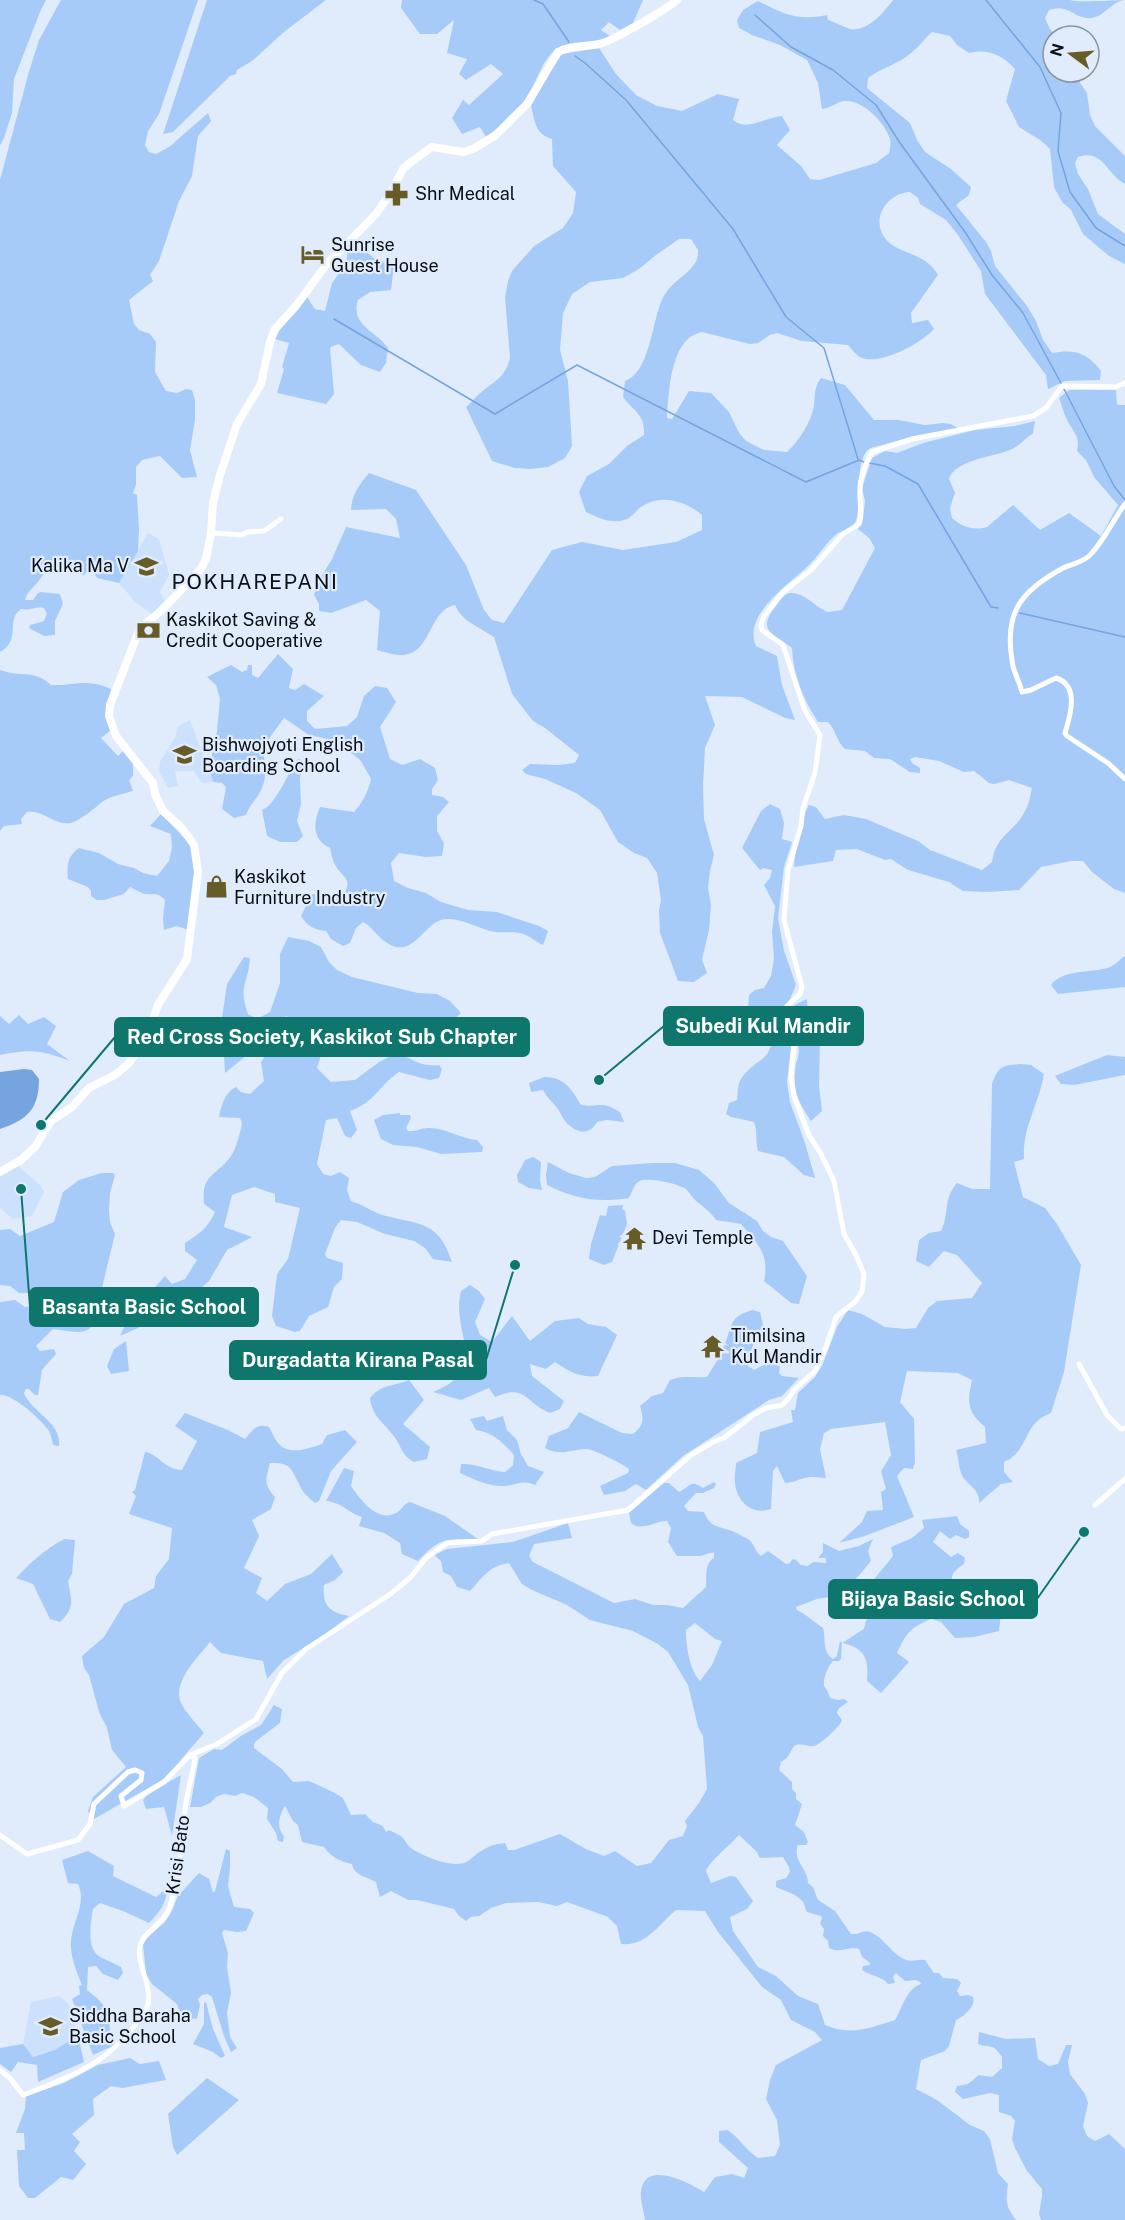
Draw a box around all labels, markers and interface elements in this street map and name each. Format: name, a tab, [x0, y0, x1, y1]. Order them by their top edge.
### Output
north arrow	[1041, 24, 1101, 84]
text: N	[1046, 41, 1068, 59]
pharmacy icon: Shr Medical	[384, 181, 410, 207]
place label: Shr Medical	[415, 183, 515, 204]
place label: Sunrise Guest House	[331, 234, 439, 276]
hotel icon: Sunrise Guest House	[300, 242, 326, 268]
school or university icon: Kalika Ma V	[134, 553, 160, 579]
place label: Kalika Ma V	[31, 555, 129, 576]
district label: POKHAREPANI	[172, 569, 338, 594]
place label: Kaskikot Saving & Credit Cooperative	[166, 609, 323, 651]
bank icon: Kaskikot Saving & Credit Cooperative	[135, 617, 161, 643]
place label: Bishwojyoti English Boarding School	[202, 734, 363, 776]
school or university icon: Bishwojyoti English Boarding School	[171, 742, 197, 768]
place label: Kaskikot Furniture Industry	[234, 866, 386, 908]
shop icon: Kaskikot Furniture Industry	[203, 874, 229, 900]
callout: Subedi Kul Mandir	[664, 1007, 863, 1045]
text: Subedi Kul Mandir	[675, 1014, 851, 1038]
callout: Red Cross Society, Kaskikot Sub Chapter	[115, 1018, 529, 1056]
text: Red Cross Society, Kaskikot Sub Chapter	[127, 1025, 517, 1049]
temple icon: Devi Temple	[621, 1225, 647, 1251]
place label: Devi Temple	[652, 1227, 754, 1248]
callout: Basanta Basic School	[30, 1288, 258, 1326]
text: Basanta Basic School	[42, 1295, 246, 1319]
place label: Timilsina Kul Mandir	[731, 1325, 822, 1367]
temple icon: Timilsina Kul Mandir	[700, 1333, 726, 1359]
callout: Durgadatta Kirana Pasal	[230, 1341, 486, 1379]
text: Durgadatta Kirana Pasal	[242, 1348, 474, 1372]
callout: Bijaya Basic School	[829, 1580, 1037, 1618]
text: Bijaya Basic School	[841, 1587, 1025, 1611]
street label: Krisi Bato	[162, 1814, 193, 1896]
place label: Siddha Baraha Basic School	[69, 2005, 191, 2047]
school or university icon: Siddha Baraha Basic School	[38, 2013, 64, 2039]

